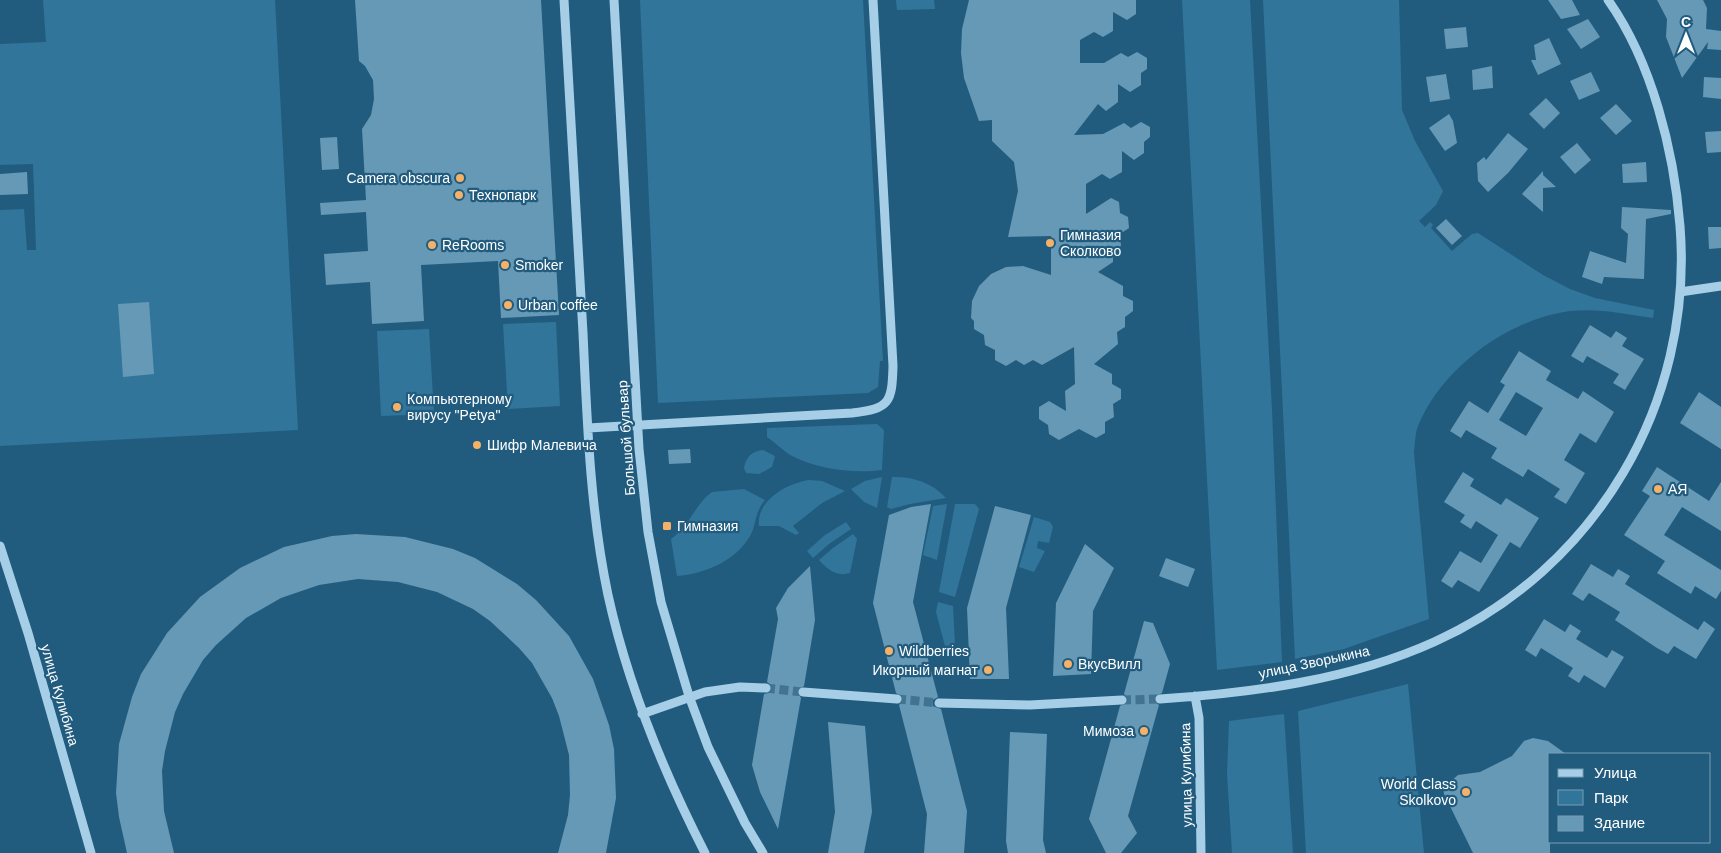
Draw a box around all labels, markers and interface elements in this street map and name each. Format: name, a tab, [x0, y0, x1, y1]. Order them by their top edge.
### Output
north arrow	[1661, 10, 1711, 60]
text: С	[1681, 14, 1691, 30]
place label: Camera obscura	[347, 170, 450, 186]
marker: Camera obscura	[454, 172, 466, 184]
place label: Технопарк	[469, 187, 537, 203]
marker: Технопарк	[453, 189, 465, 201]
place label: Гимназия Сколково	[1060, 227, 1121, 259]
place label: ReRooms	[442, 237, 504, 253]
marker: Гимназия Сколково	[1044, 237, 1056, 249]
marker: ReRooms	[426, 239, 438, 251]
place label: Smoker	[515, 257, 564, 273]
marker: Smoker	[499, 259, 511, 271]
place label: Urban coffee	[518, 297, 598, 313]
marker: Urban coffee	[502, 299, 514, 311]
street label: Большой бульвар	[614, 380, 638, 496]
place label: Компьютерному вирусу "Petya"	[407, 391, 512, 423]
marker: Компьютерному вирусу "Petya"	[391, 401, 403, 413]
place label: Шифр Малевича	[487, 437, 597, 453]
marker: Шифр Малевича	[471, 439, 483, 451]
place label: АЯ	[1668, 481, 1687, 497]
marker: АЯ	[1652, 483, 1664, 495]
place label: Гимназия	[677, 518, 738, 534]
marker: Гимназия	[661, 520, 673, 532]
street label: улица Зворыкина	[1257, 642, 1371, 682]
street label: улица Кулибина	[38, 643, 82, 748]
place label: Wildberries	[899, 643, 969, 659]
marker: Wildberries	[883, 645, 895, 657]
place label: ВкусВилл	[1078, 656, 1141, 672]
marker: ВкусВилл	[1062, 658, 1074, 670]
place label: Икорный магнат	[872, 662, 979, 678]
marker: Икорный магнат	[982, 664, 994, 676]
street label: улица Кулибина	[1177, 722, 1195, 827]
place label: Мимоза	[1083, 723, 1134, 739]
marker: Мимоза	[1138, 725, 1150, 737]
legend	[1548, 753, 1711, 843]
text: Улица	[1594, 764, 1637, 781]
place label: World Class Skolkovo	[1381, 776, 1456, 808]
marker: World Class Skolkovo	[1460, 786, 1472, 798]
text: Парк	[1594, 789, 1628, 806]
text: Здание	[1594, 814, 1645, 831]

